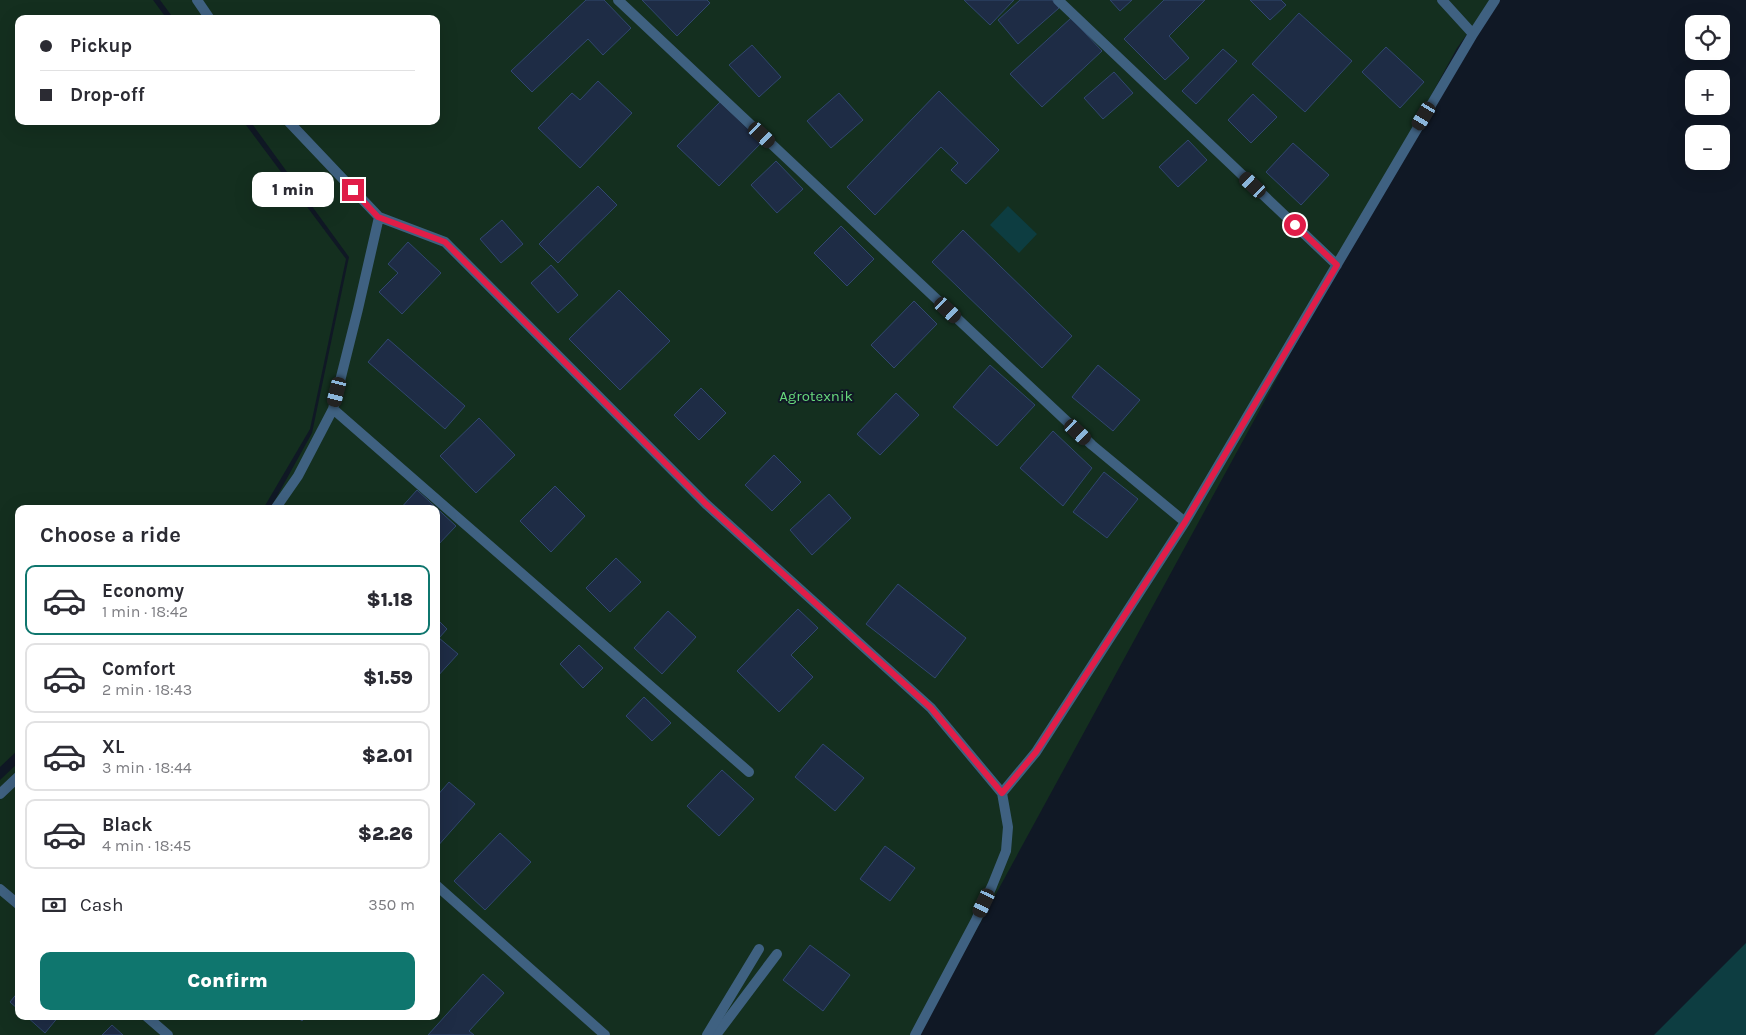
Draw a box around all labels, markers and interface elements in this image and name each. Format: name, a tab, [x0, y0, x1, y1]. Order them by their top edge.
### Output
map controls	[1685, 15, 1730, 170]
button: locate	[1685, 15, 1730, 60]
text: Pickup	[70, 35, 132, 57]
button: +	[1685, 70, 1730, 115]
text: Drop-off	[70, 84, 145, 106]
car	[1409, 99, 1438, 133]
car	[745, 119, 778, 151]
button: −	[1685, 125, 1730, 170]
car	[1236, 169, 1269, 201]
callout: 1 min	[253, 172, 336, 208]
route end	[342, 179, 364, 201]
text: 1 min	[272, 180, 314, 199]
route start	[1284, 214, 1306, 236]
car	[931, 294, 964, 326]
car	[326, 376, 347, 408]
park label: Agrotexnik	[779, 387, 853, 405]
car	[1061, 416, 1094, 448]
text: Choose a ride	[40, 522, 181, 548]
icon: car	[42, 578, 87, 623]
text: Economy	[102, 580, 184, 602]
text: $1.18	[366, 589, 413, 611]
text: 1 min · 18:42	[102, 602, 188, 621]
icon: car	[42, 656, 87, 701]
text: Comfort	[102, 658, 176, 680]
text: $1.59	[363, 667, 413, 689]
text: 2 min · 18:43	[102, 680, 192, 699]
icon: car	[42, 734, 87, 779]
text: XL	[102, 736, 124, 758]
text: $2.01	[362, 745, 413, 767]
text: 3 min · 18:44	[102, 758, 192, 777]
icon: car	[42, 812, 87, 857]
text: Black	[102, 814, 153, 836]
text: $2.26	[358, 823, 413, 845]
text: 4 min · 18:45	[102, 836, 191, 855]
car	[970, 886, 997, 920]
icon: cash	[40, 891, 68, 919]
text: Cash	[80, 894, 124, 916]
text: 350 m	[368, 895, 415, 914]
button: Confirm	[40, 952, 415, 1010]

